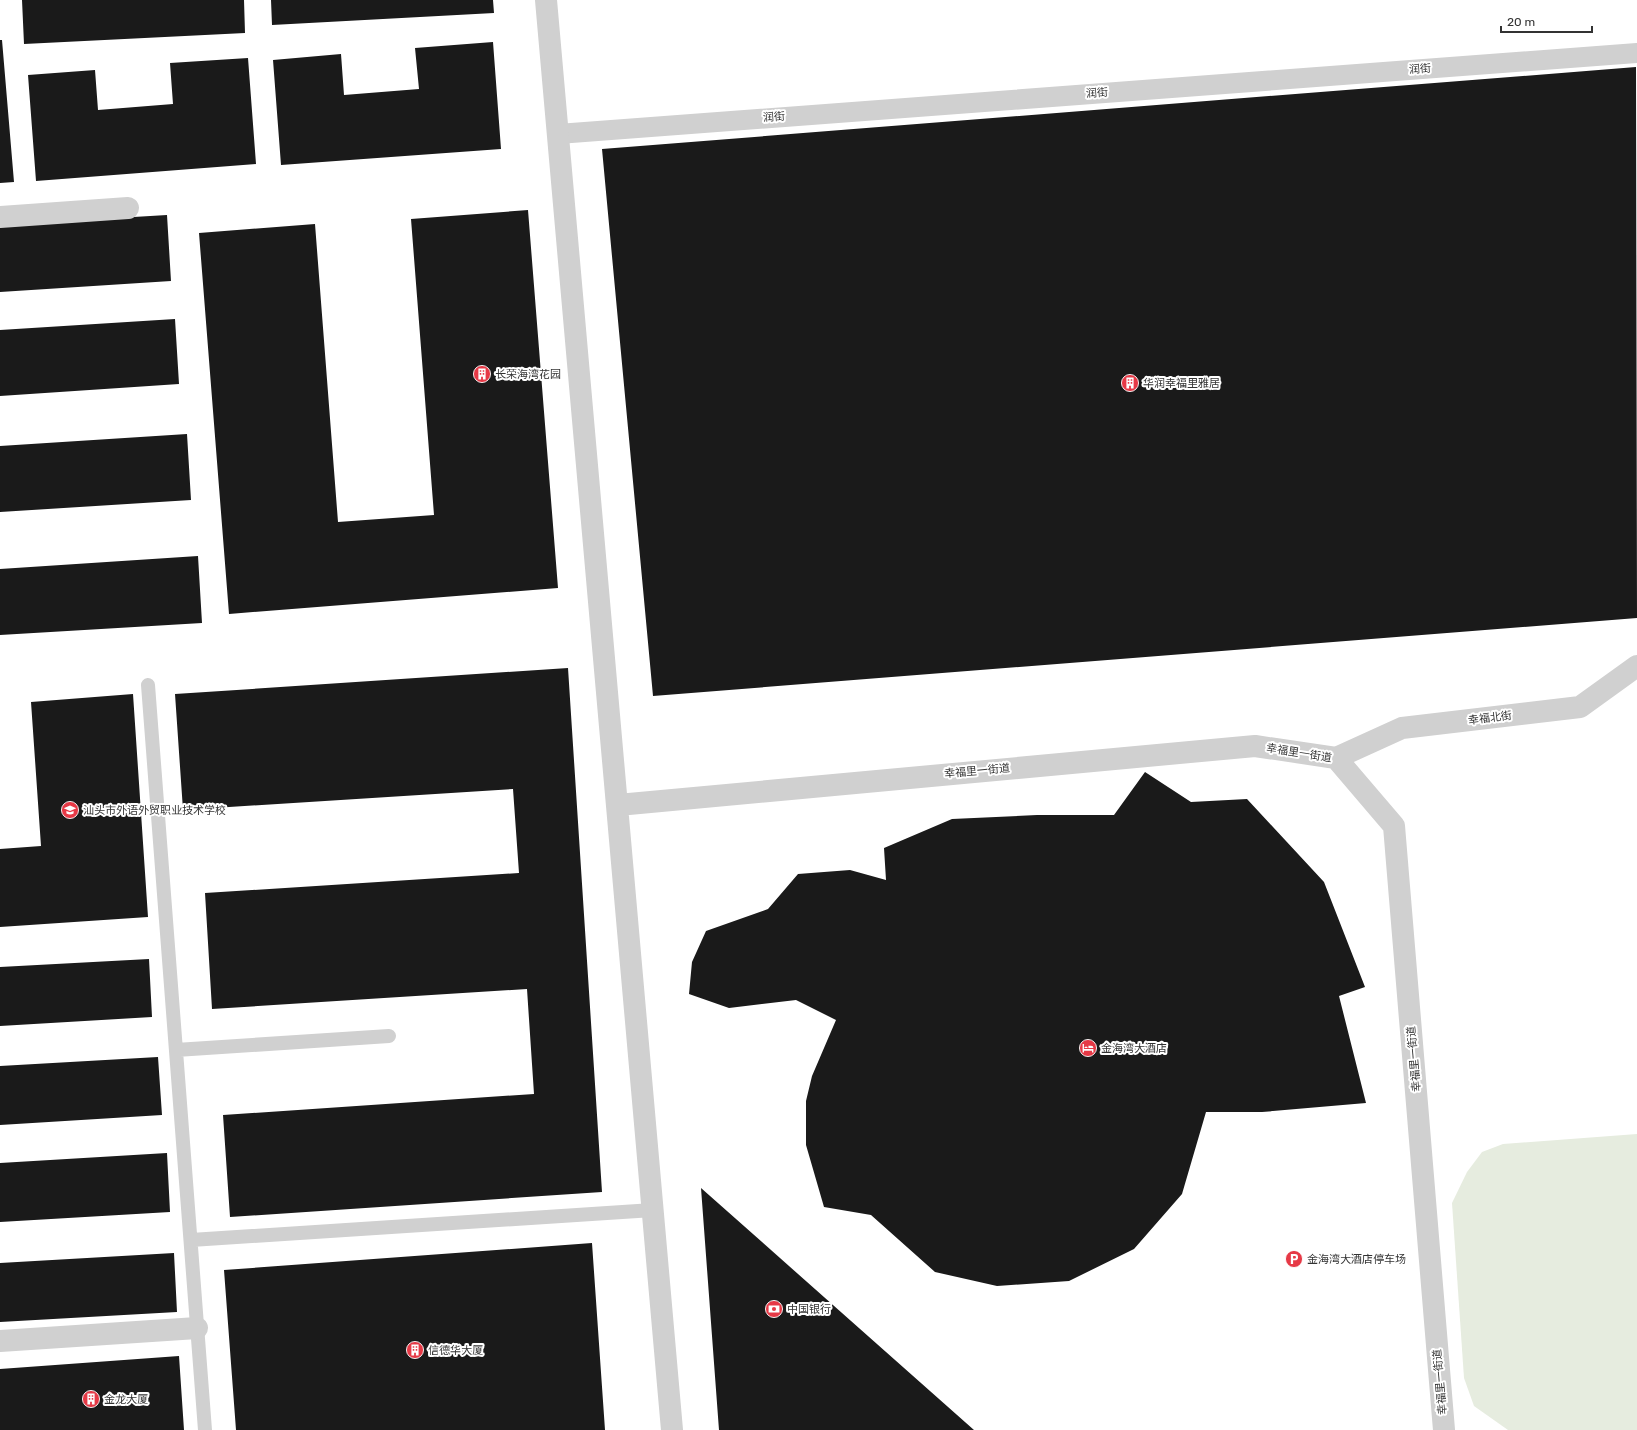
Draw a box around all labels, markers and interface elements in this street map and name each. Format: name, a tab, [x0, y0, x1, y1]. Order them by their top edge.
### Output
scale bar	[1501, 8, 1592, 34]
text: 20 m	[1507, 15, 1535, 29]
street label: 润街	[1409, 62, 1431, 76]
street label: 润街	[1086, 86, 1108, 100]
street label: 润街	[763, 110, 785, 124]
building icon: 长荣海湾花园	[472, 364, 492, 384]
place label: 长荣海湾花园	[495, 368, 561, 381]
building icon: 华润幸福里雅居	[1120, 373, 1140, 393]
place label: 华润幸福里雅居	[1143, 377, 1220, 390]
street label: 幸福北街	[1467, 709, 1513, 727]
street label: 幸福里一街道	[1265, 741, 1333, 765]
street label: 幸福里一街道	[944, 762, 1010, 780]
school or university icon: 汕头市外语外贸职业技术学校	[60, 800, 80, 820]
place label: 汕头市外语外贸职业技术学校	[83, 804, 226, 817]
street label: 幸福里一街道	[1405, 1026, 1423, 1092]
hotel icon: 金海湾大酒店	[1078, 1038, 1098, 1058]
place label: 金海湾大酒店	[1101, 1042, 1167, 1055]
parking icon: 金海湾大酒店停车场	[1284, 1249, 1304, 1269]
place label: 金海湾大酒店停车场	[1307, 1253, 1406, 1266]
bank icon: 中国银行	[764, 1299, 784, 1319]
place label: 中国银行	[787, 1303, 831, 1316]
building icon: 信德华大厦	[405, 1340, 425, 1360]
place label: 信德华大厦	[428, 1344, 483, 1357]
street label: 幸福里一街道	[1431, 1349, 1449, 1415]
building icon: 金龙大厦	[81, 1389, 101, 1409]
place label: 金龙大厦	[104, 1393, 148, 1406]

